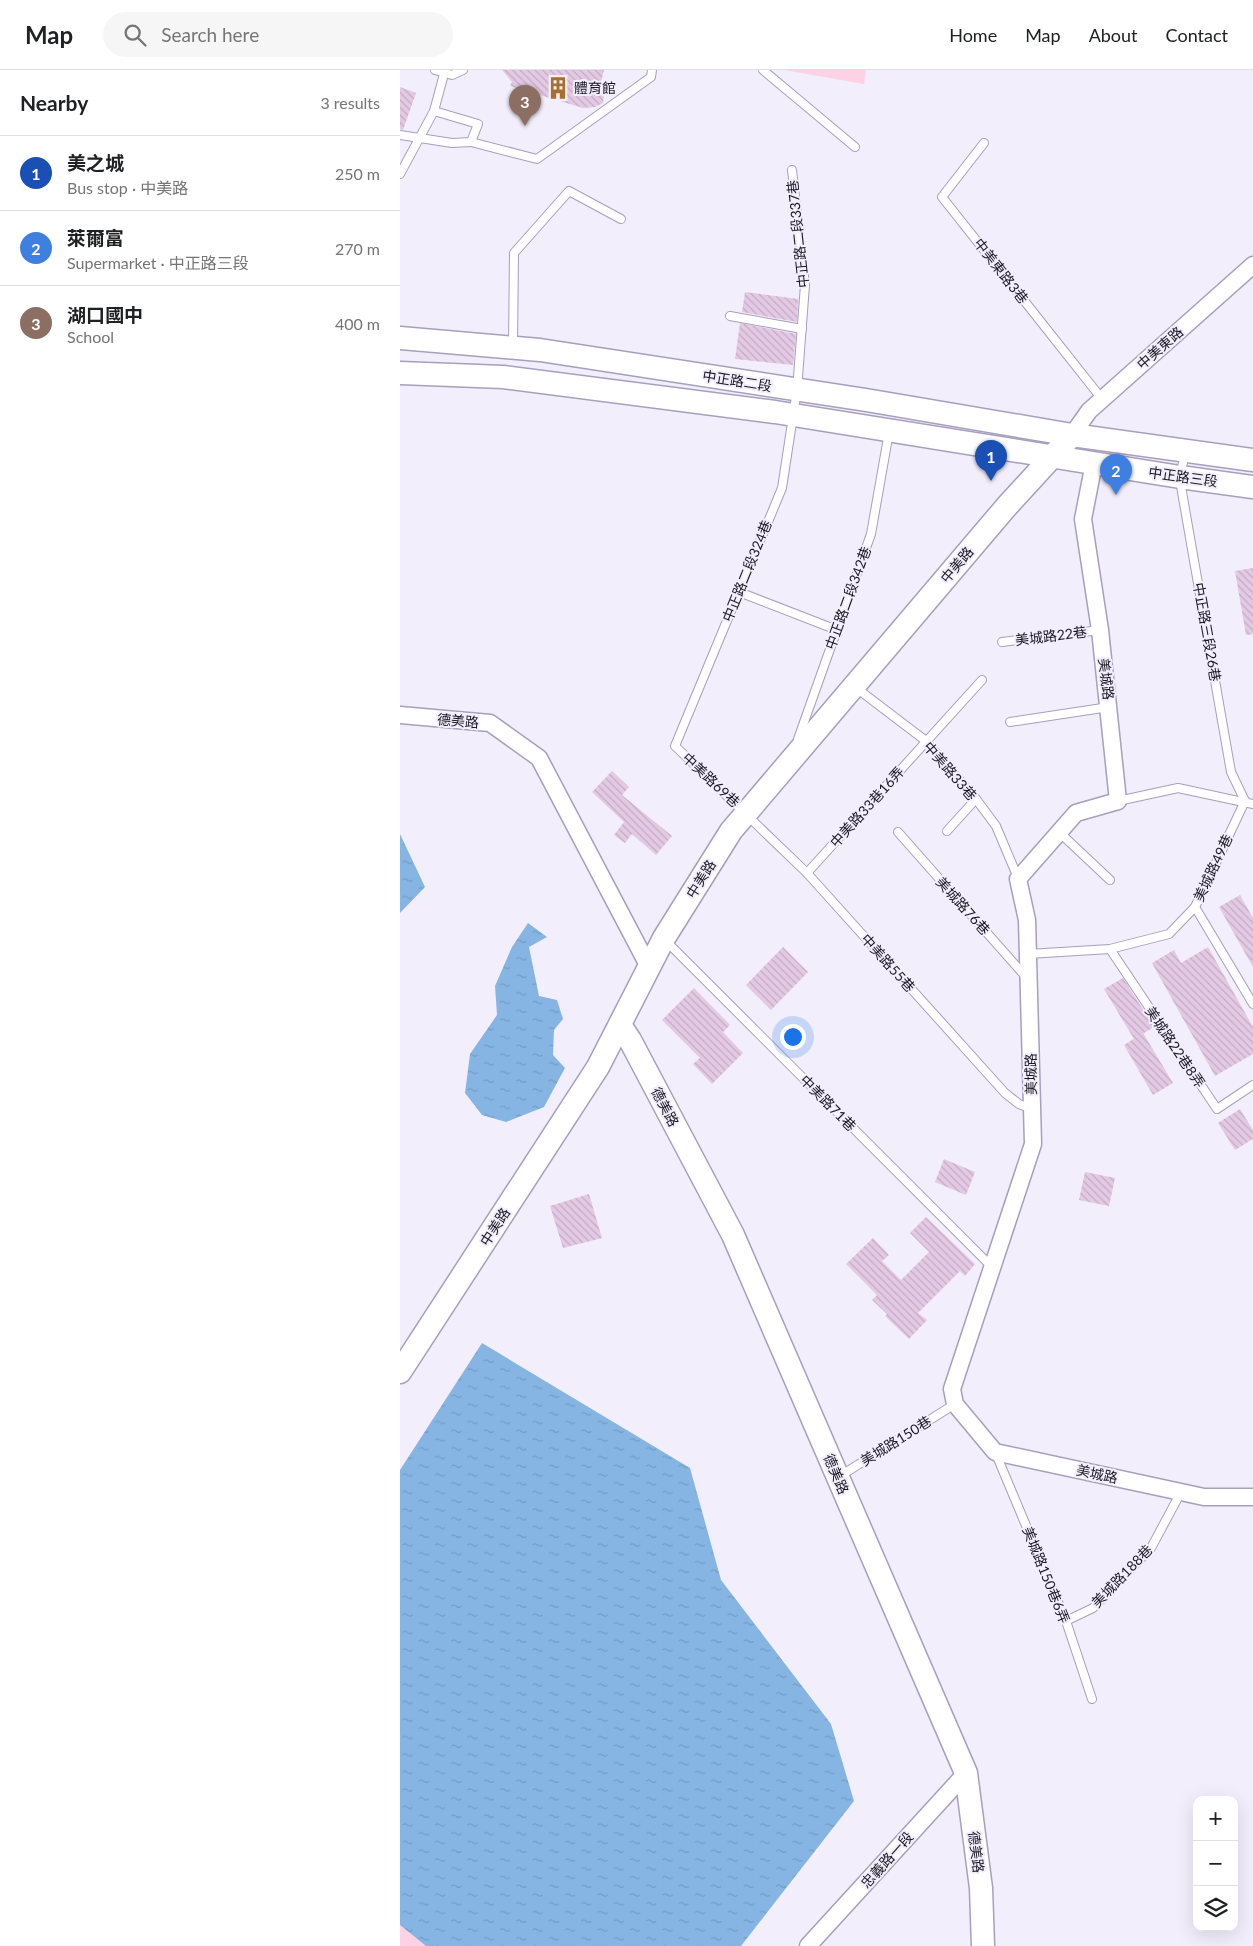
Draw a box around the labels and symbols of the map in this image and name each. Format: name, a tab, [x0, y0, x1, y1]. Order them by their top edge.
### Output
building icon: 體育館	[545, 75, 571, 101]
place label: 體育館	[574, 79, 616, 96]
pin: 3	[509, 85, 541, 126]
street label: 中正路二段337巷	[783, 179, 812, 289]
street label: 中美東路3巷	[971, 235, 1032, 307]
street label: 中美東路	[1133, 323, 1186, 372]
street label: 中正路二段	[701, 367, 773, 394]
pin: 1	[975, 440, 1007, 481]
pin: 2	[1100, 454, 1132, 495]
street label: 中正路三段	[1147, 463, 1219, 490]
street label: 中正路二段324巷	[718, 517, 775, 624]
street label: 中美路	[937, 543, 977, 586]
street label: 中正路二段342巷	[821, 544, 874, 652]
street label: 中正路三段26巷	[1190, 581, 1225, 683]
street label: 美城路22巷	[1014, 623, 1088, 648]
street label: 美城路	[1096, 657, 1117, 701]
street label: 德美路	[436, 710, 480, 731]
street label: 中美路33巷	[920, 738, 980, 804]
street label: 中美路69巷	[679, 749, 744, 810]
street label: 中美路33巷16弄	[826, 763, 907, 850]
street label: 美城路49巷	[1190, 831, 1236, 904]
street label: 中美路	[682, 856, 719, 901]
street label: 美城路76巷	[933, 873, 994, 938]
street label: 中美路55巷	[858, 930, 919, 995]
street label: 美城路22巷8弄	[1142, 1003, 1209, 1091]
your location	[780, 1024, 806, 1050]
street label: 美城路	[1022, 1053, 1039, 1095]
street label: 中美路71巷	[797, 1071, 860, 1134]
street label: 德美路	[648, 1084, 683, 1129]
street label: 中美路	[476, 1204, 513, 1249]
street label: 美城路150巷	[857, 1412, 934, 1469]
street label: 德美路	[820, 1451, 852, 1496]
street label: 美城路	[1075, 1461, 1119, 1486]
street label: 美城路150巷6弄	[1019, 1524, 1074, 1626]
street label: 美城路188巷	[1088, 1541, 1156, 1610]
street label: 忠義路一段	[857, 1828, 916, 1891]
street label: 德美路	[966, 1830, 987, 1874]

